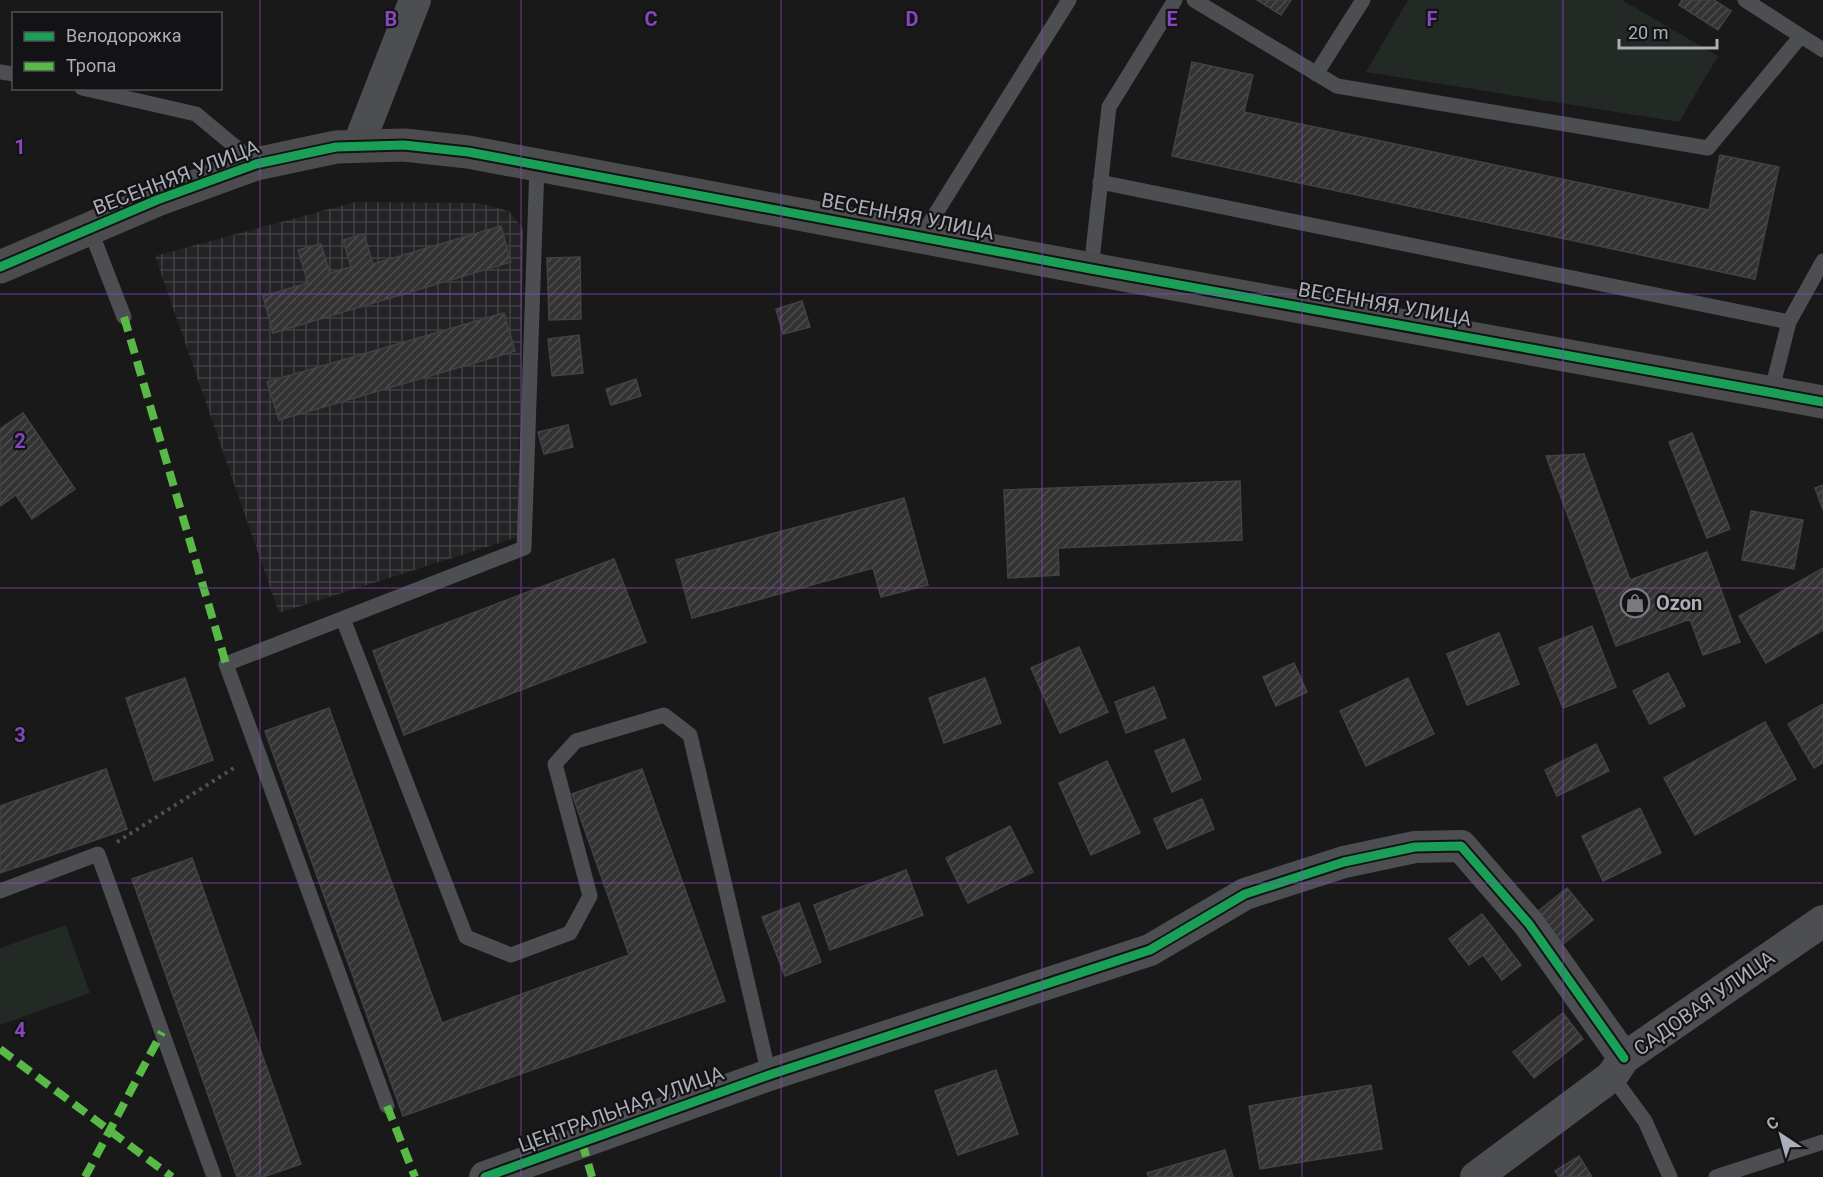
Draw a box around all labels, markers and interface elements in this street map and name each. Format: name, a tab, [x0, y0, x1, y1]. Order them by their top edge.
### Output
text: B	[385, 7, 397, 31]
text: C	[644, 7, 658, 31]
text: D	[906, 7, 919, 31]
text: E	[1166, 7, 1178, 31]
text: F	[1427, 7, 1438, 31]
legend	[12, 12, 222, 90]
scale bar	[1619, 12, 1716, 50]
text: 20 m	[1628, 22, 1668, 43]
text: Велодорожка	[66, 25, 181, 46]
text: Тропа	[66, 55, 116, 76]
street label: ВЕСЕННЯЯ УЛИЦА	[90, 134, 262, 220]
text: 1	[14, 135, 26, 159]
street label: ВЕСЕННЯЯ УЛИЦА	[820, 187, 996, 245]
street label: ВЕСЕННЯЯ УЛИЦА	[1296, 277, 1474, 331]
text: 2	[14, 429, 26, 453]
shop icon: Ozon	[1619, 587, 1651, 619]
place label: Ozon	[1656, 591, 1702, 615]
text: 3	[14, 723, 26, 747]
street label: САДОВАЯ УЛИЦА	[1629, 945, 1779, 1061]
text: 4	[14, 1018, 26, 1042]
street label: ЦЕНТРАЛЬНАЯ УЛИЦА	[515, 1061, 727, 1157]
north arrow	[1751, 1105, 1811, 1165]
text: С	[1763, 1113, 1782, 1134]

